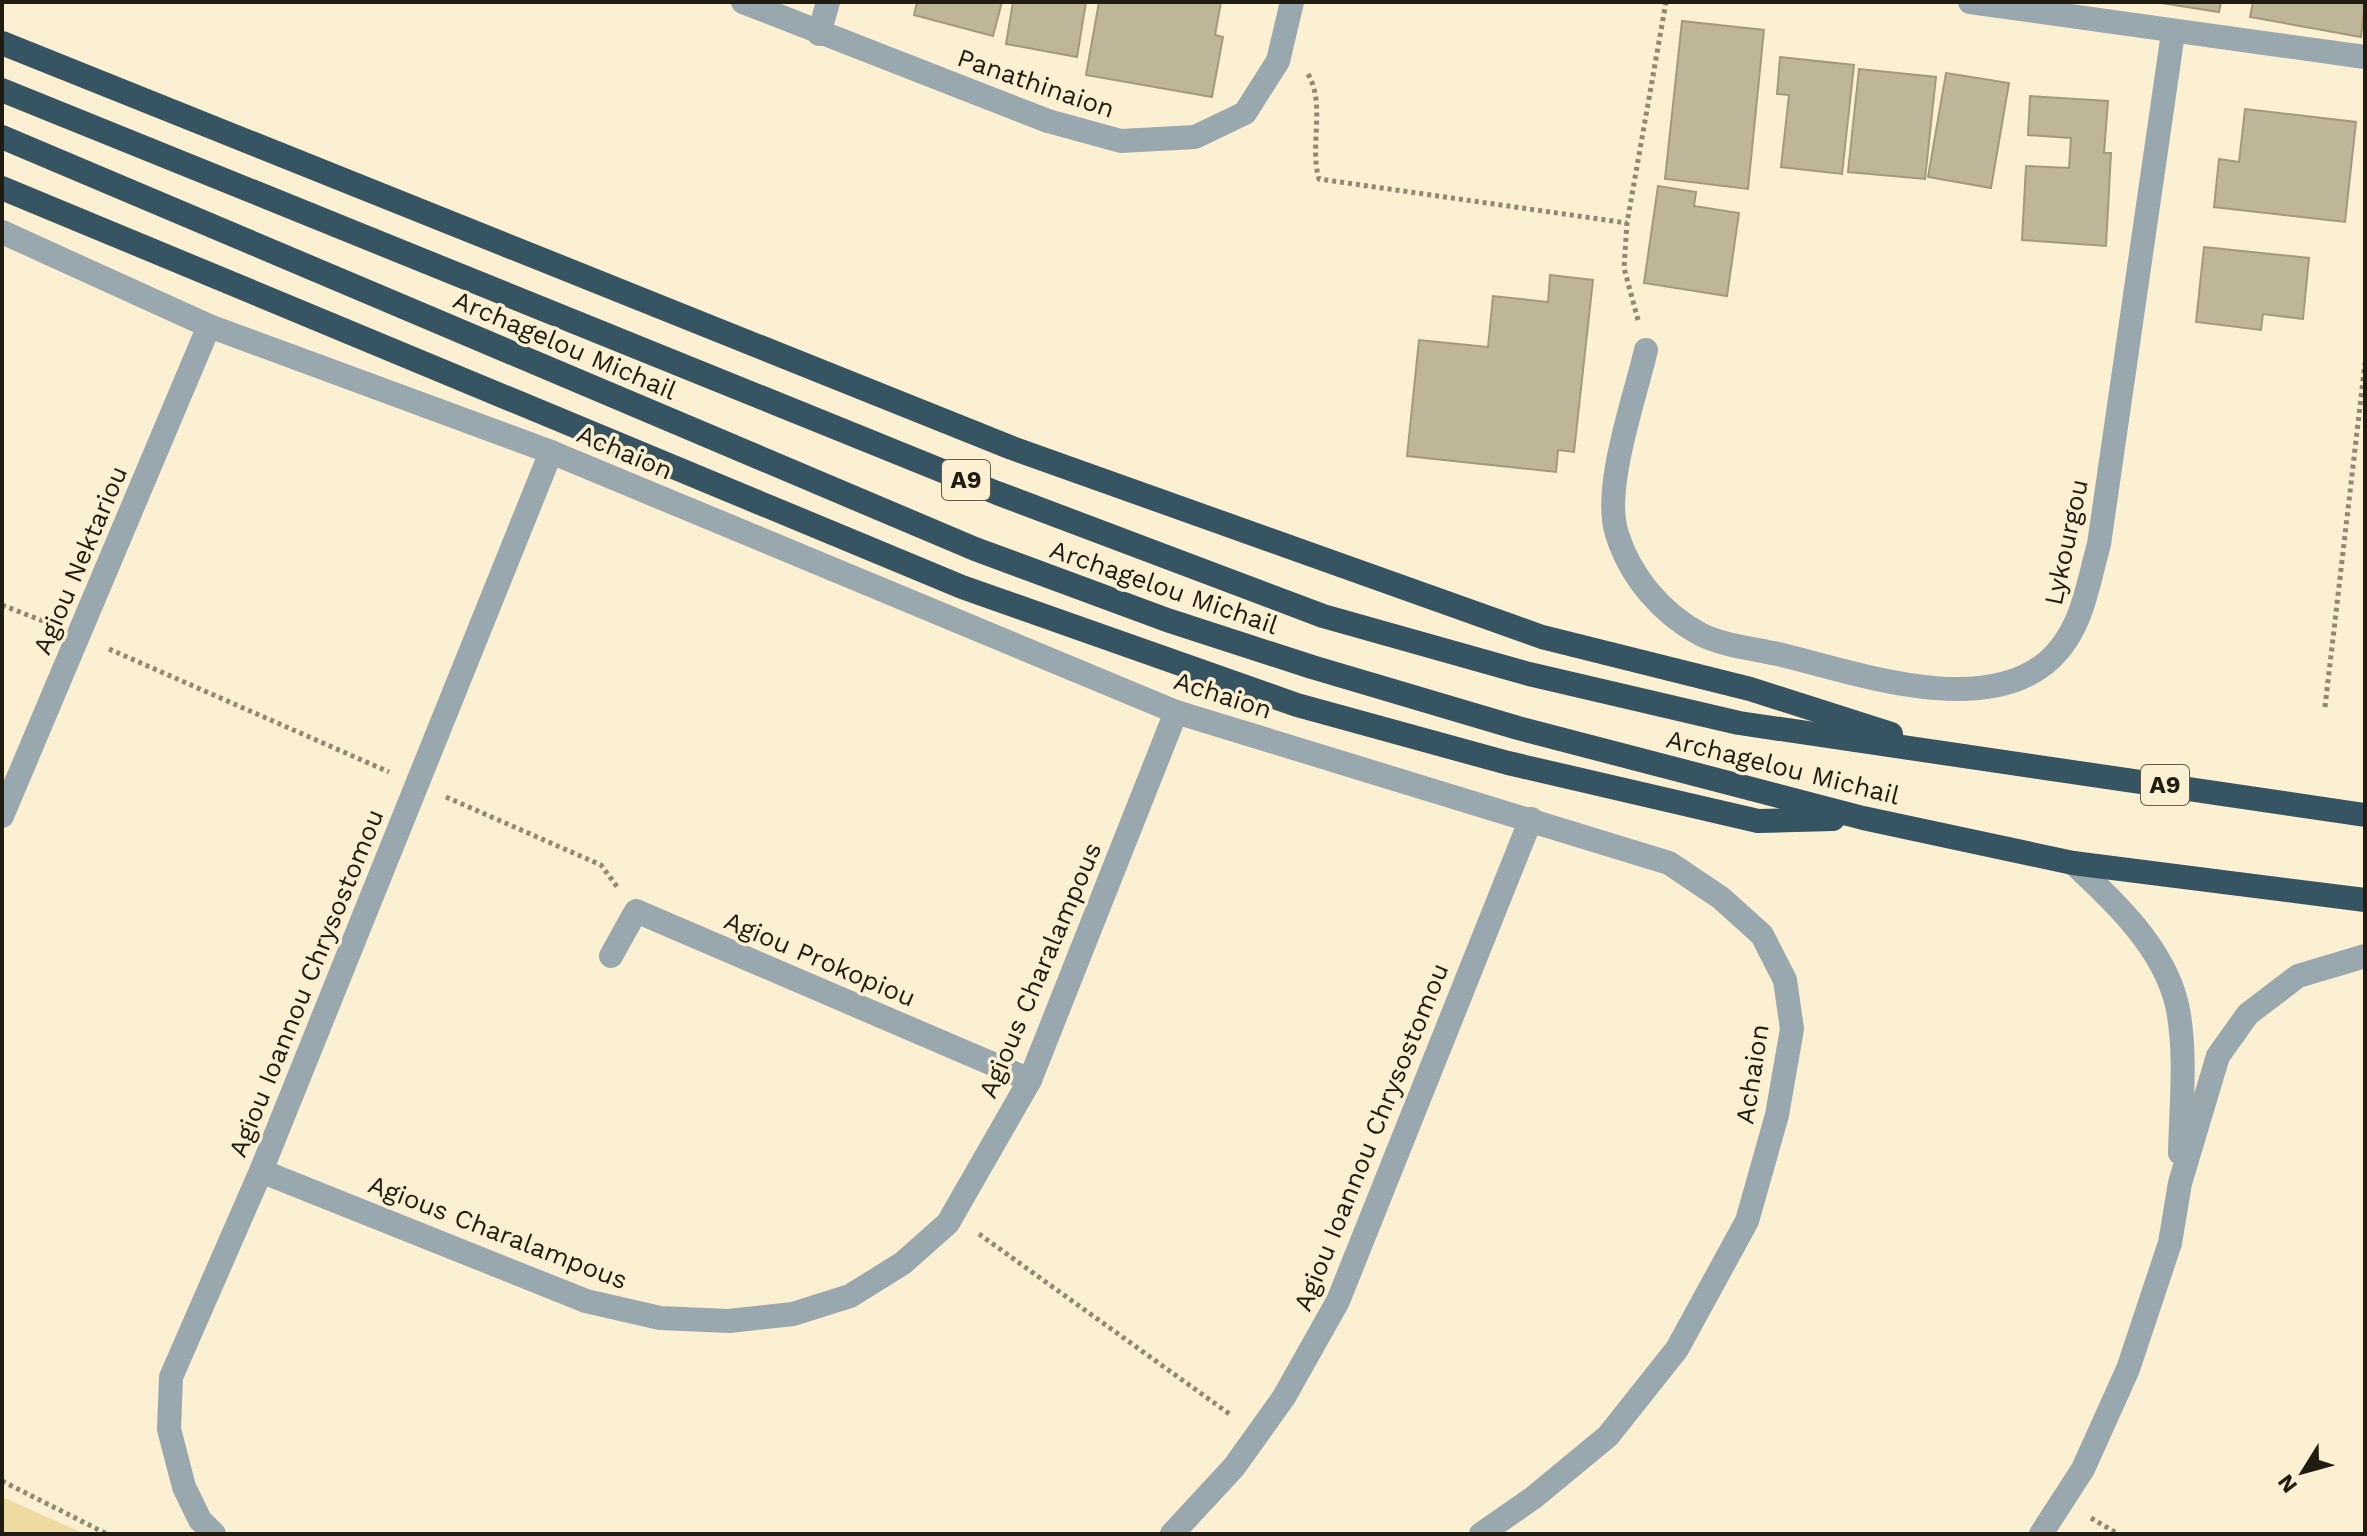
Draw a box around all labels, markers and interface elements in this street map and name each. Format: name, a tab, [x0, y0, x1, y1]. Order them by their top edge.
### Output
street label: Panathinaion	[953, 42, 1119, 124]
street label: Archagelou Michail	[449, 284, 681, 406]
street label: Achaion	[573, 418, 677, 486]
road number: A9	[942, 460, 990, 500]
street label: Agiou Nektariou	[27, 461, 133, 659]
street label: Lykourgou	[2038, 476, 2094, 608]
street label: Archagelou Michail	[1046, 534, 1282, 640]
street label: Achaion	[1170, 665, 1276, 725]
street label: Archagelou Michail	[1663, 723, 1903, 811]
road number: A9	[2141, 765, 2189, 805]
street label: Agiou Ioannou Chrysostomou	[222, 805, 390, 1161]
street label: Agious Charalampous	[973, 838, 1107, 1102]
street label: Agiou Prokopiou	[720, 905, 920, 1013]
street label: Agiou Ioannou Chrysostomou	[1287, 959, 1455, 1315]
street label: Achaion	[1729, 1022, 1775, 1126]
street label: Agious Charalampous	[364, 1169, 632, 1295]
north arrow	[2263, 1432, 2343, 1512]
text: N	[2273, 1470, 2302, 1498]

